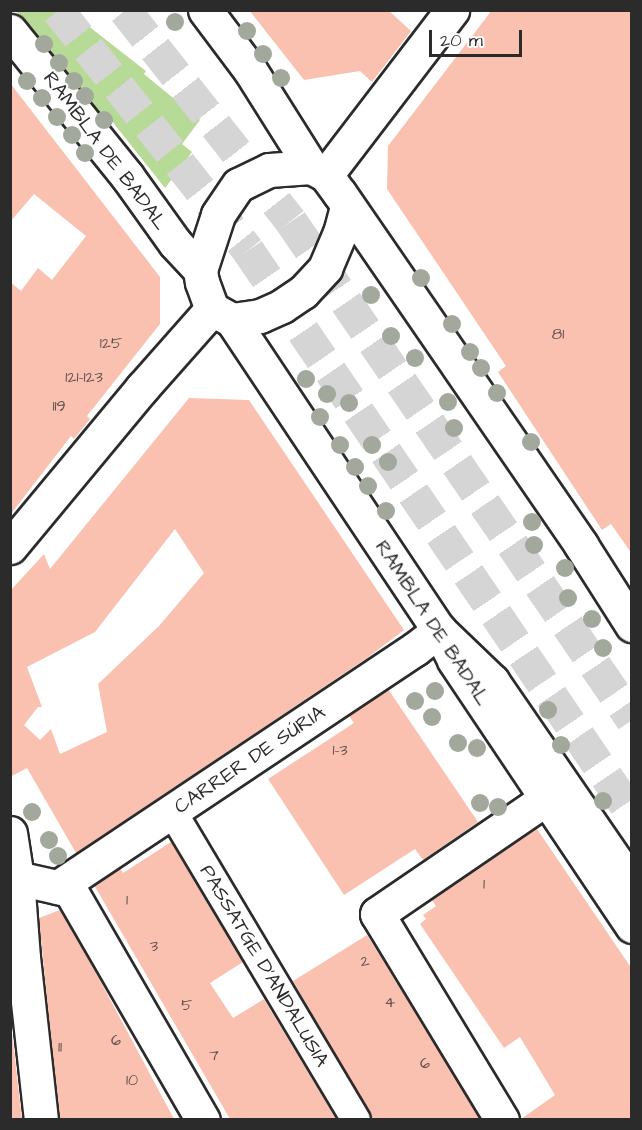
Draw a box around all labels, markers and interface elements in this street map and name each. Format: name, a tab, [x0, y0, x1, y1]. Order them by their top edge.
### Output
scale bar	[432, 18, 525, 56]
text: 20 m	[440, 28, 483, 53]
street label: RAMBLA DE BADAL	[38, 67, 172, 235]
house number: 81	[552, 324, 564, 344]
house number: 125	[100, 333, 122, 353]
house number: 121-123	[65, 367, 103, 387]
house number: 119	[52, 396, 66, 416]
street label: RAMBLA DE BADAL	[370, 536, 494, 710]
street label: CARRER DE SÚRIA	[170, 701, 330, 819]
house number: 1-3	[332, 740, 348, 760]
street label: PASSATGE D'ANDALUSIA	[194, 861, 334, 1071]
house number: 1	[483, 874, 485, 894]
house number: 1	[126, 890, 128, 910]
house number: 3	[150, 936, 158, 956]
house number: 2	[360, 951, 370, 971]
house number: 4	[385, 992, 395, 1012]
house number: 5	[181, 995, 193, 1015]
house number: 6	[111, 1030, 121, 1050]
house number: 11	[58, 1037, 62, 1057]
house number: 7	[209, 1045, 219, 1065]
house number: 6	[420, 1053, 430, 1073]
house number: 10	[126, 1070, 138, 1090]

